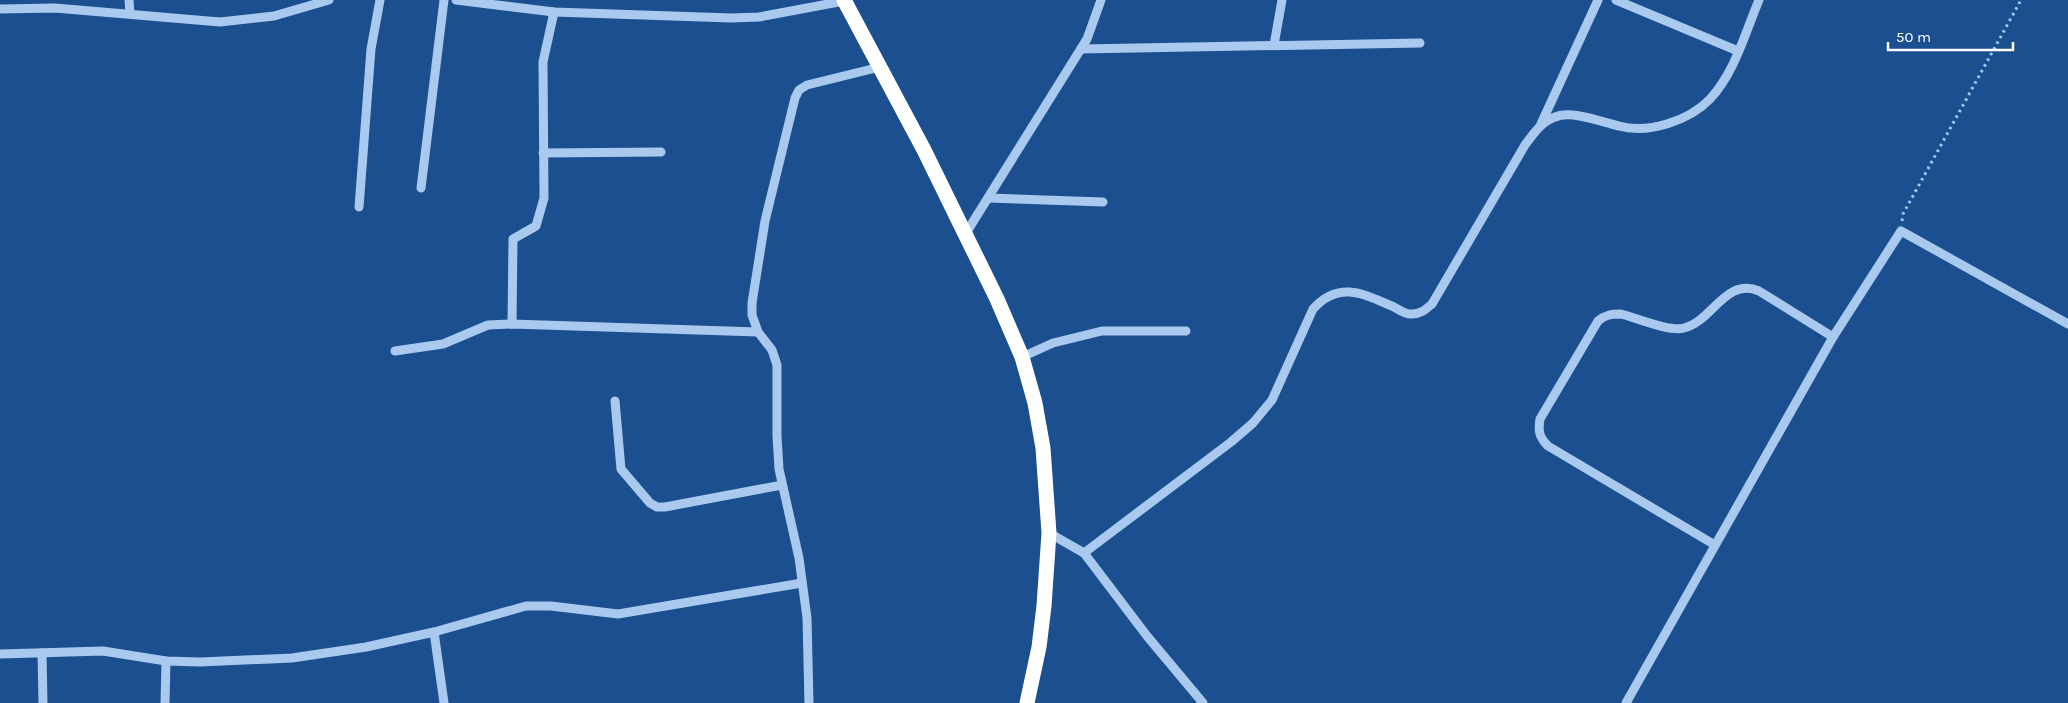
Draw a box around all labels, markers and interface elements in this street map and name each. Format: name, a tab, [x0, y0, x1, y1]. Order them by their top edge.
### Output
scale bar	[1888, 20, 2013, 52]
text: 50 m	[1896, 28, 1931, 46]

